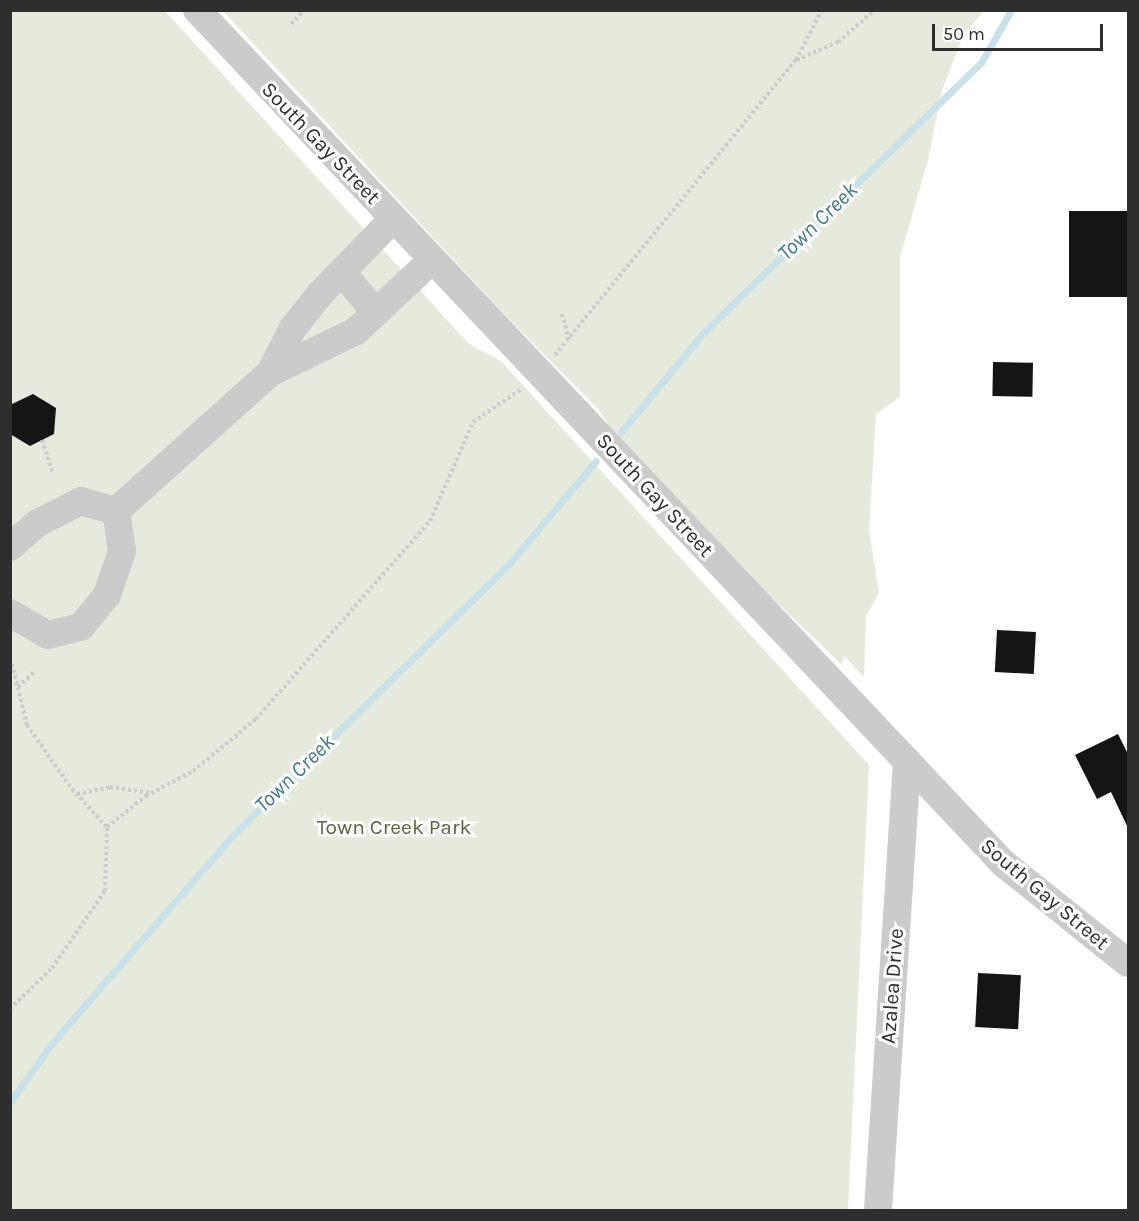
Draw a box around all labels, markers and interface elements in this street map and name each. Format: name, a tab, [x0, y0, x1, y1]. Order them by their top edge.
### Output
scale bar	[935, 12, 1106, 50]
text: 50 m	[943, 23, 985, 45]
street label: South Gay Street	[256, 77, 386, 209]
water label: Town Creek	[772, 177, 864, 267]
street label: South Gay Street	[591, 428, 719, 562]
water label: Town Creek	[249, 729, 341, 819]
park label: Town Creek Park	[317, 814, 471, 840]
street label: South Gay Street	[976, 833, 1114, 955]
street label: Azalea Drive	[875, 927, 909, 1045]

